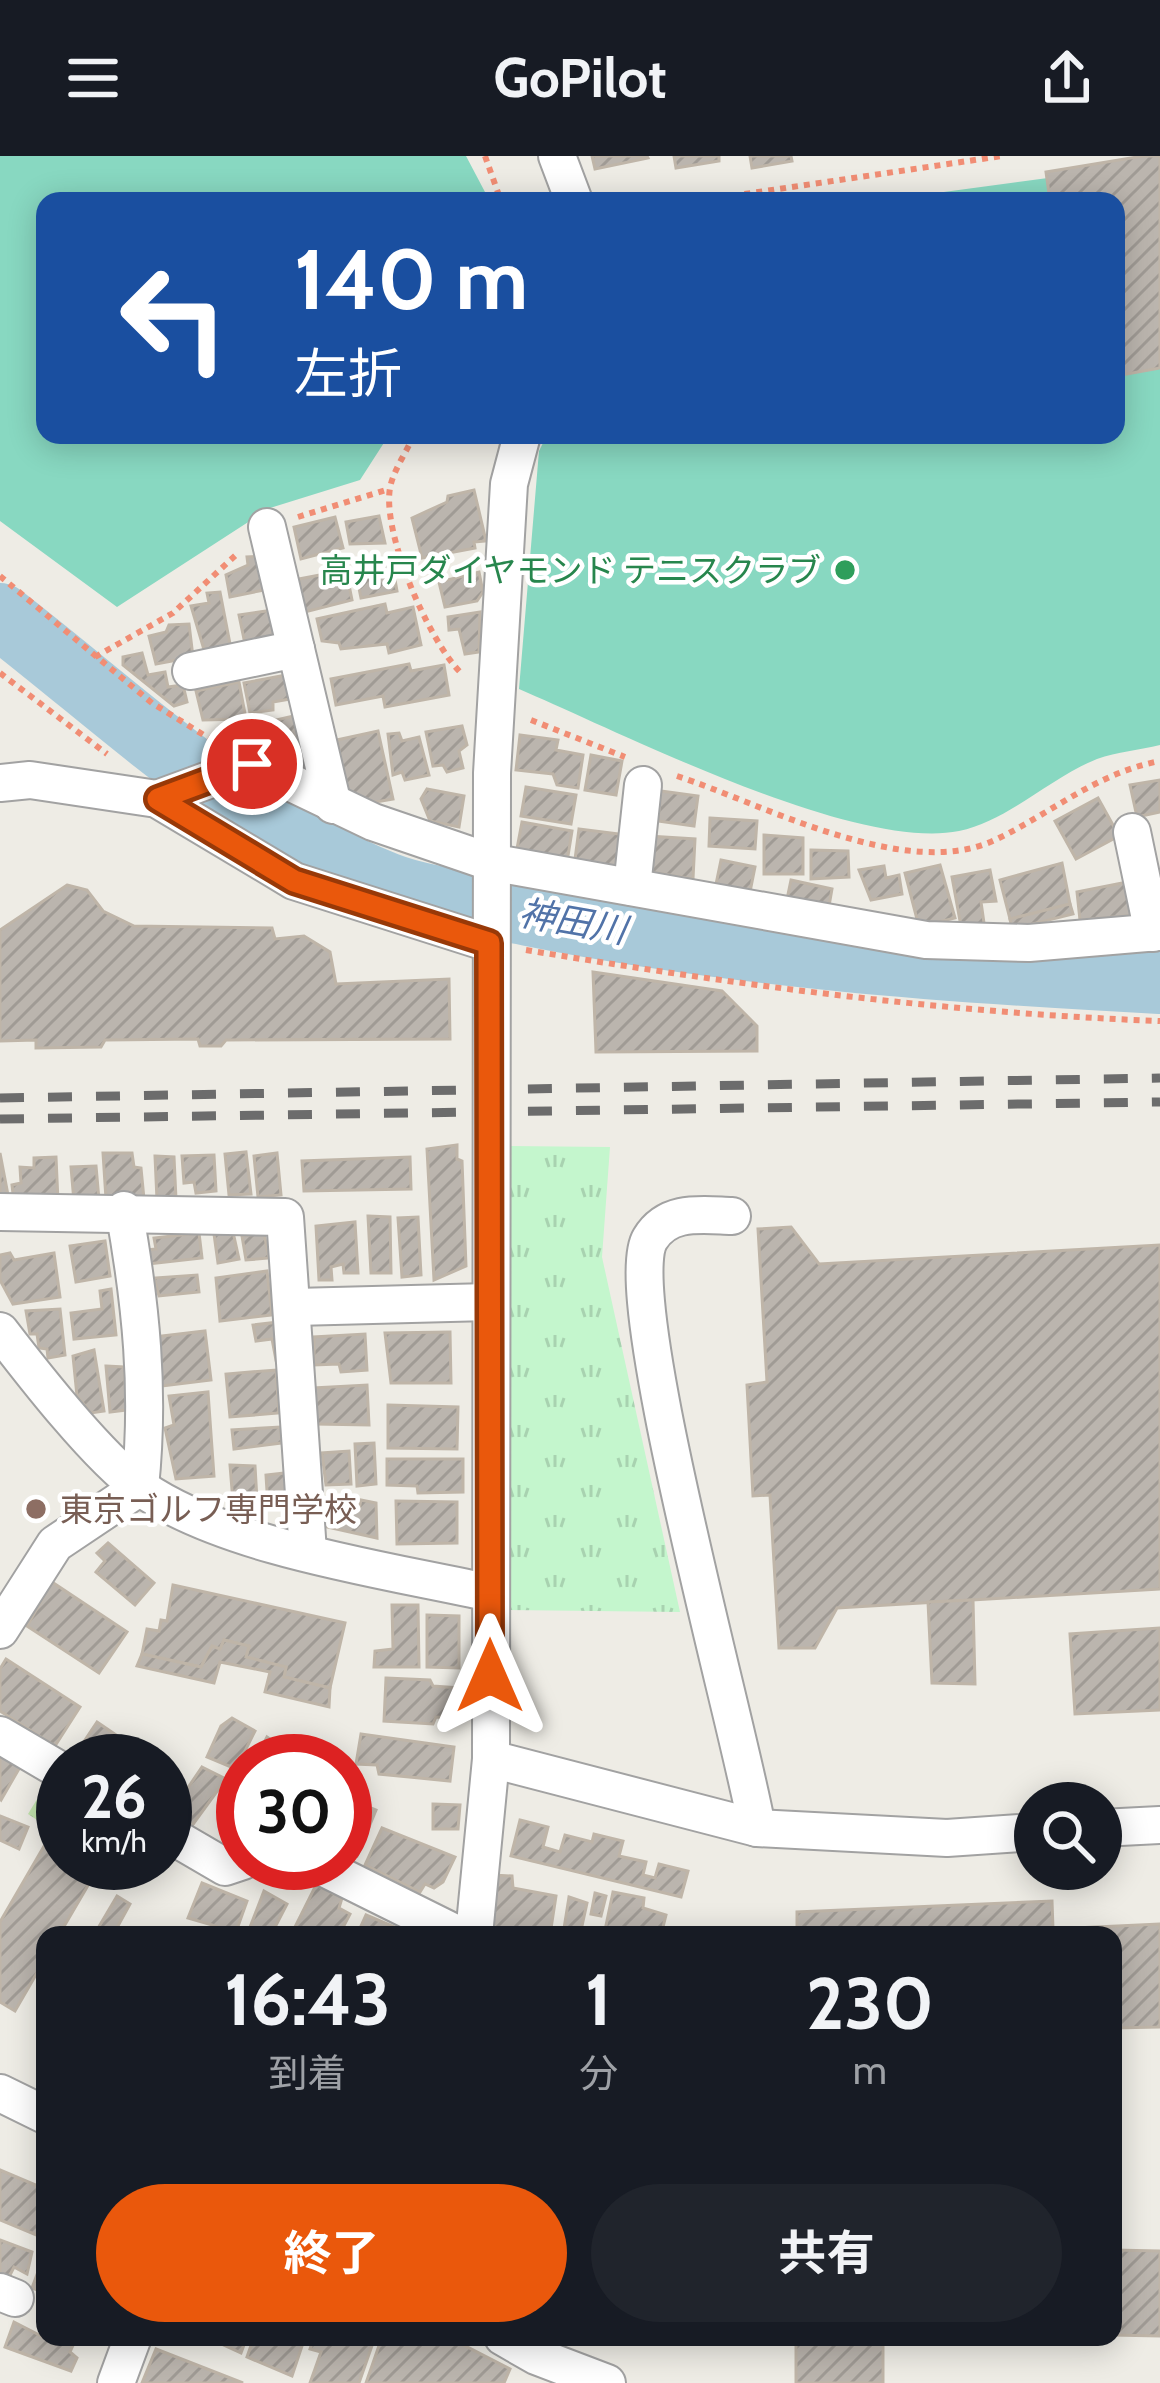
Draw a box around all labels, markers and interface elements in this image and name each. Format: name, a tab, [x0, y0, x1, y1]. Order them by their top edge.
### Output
icon: menu	[60, 45, 126, 111]
text: GoPilot	[493, 45, 667, 111]
icon: share	[1034, 45, 1100, 111]
text: 140 m	[294, 228, 528, 330]
icon: left	[96, 240, 252, 396]
text: 左折	[294, 341, 402, 407]
place label: 高井戸ダイヤモンド テニスクラブ	[320, 550, 821, 590]
marker: 高井戸ダイヤモンド テニスクラブ	[832, 557, 858, 583]
pin	[201, 713, 303, 815]
icon: arrive	[219, 731, 285, 797]
water label: 神田川	[516, 890, 634, 953]
place label: 東京ゴルフ専門学校	[60, 1489, 357, 1529]
marker: 東京ゴルフ専門学校	[23, 1496, 49, 1522]
position arrow	[427, 1613, 553, 1739]
speed limit sign: 30	[216, 1734, 372, 1890]
text: 26	[81, 1760, 147, 1833]
map controls	[1014, 1782, 1122, 1890]
button: search	[1014, 1782, 1122, 1890]
text: km/h	[81, 1823, 147, 1860]
text: 16:43	[224, 1956, 391, 2043]
text: 1	[585, 1956, 612, 2043]
text: 230	[806, 1960, 934, 2047]
text: m	[853, 2046, 887, 2094]
text: 到着	[268, 2049, 346, 2097]
text: 分	[579, 2049, 618, 2097]
button: 終了	[96, 2184, 567, 2322]
button: 共有	[591, 2184, 1062, 2322]

